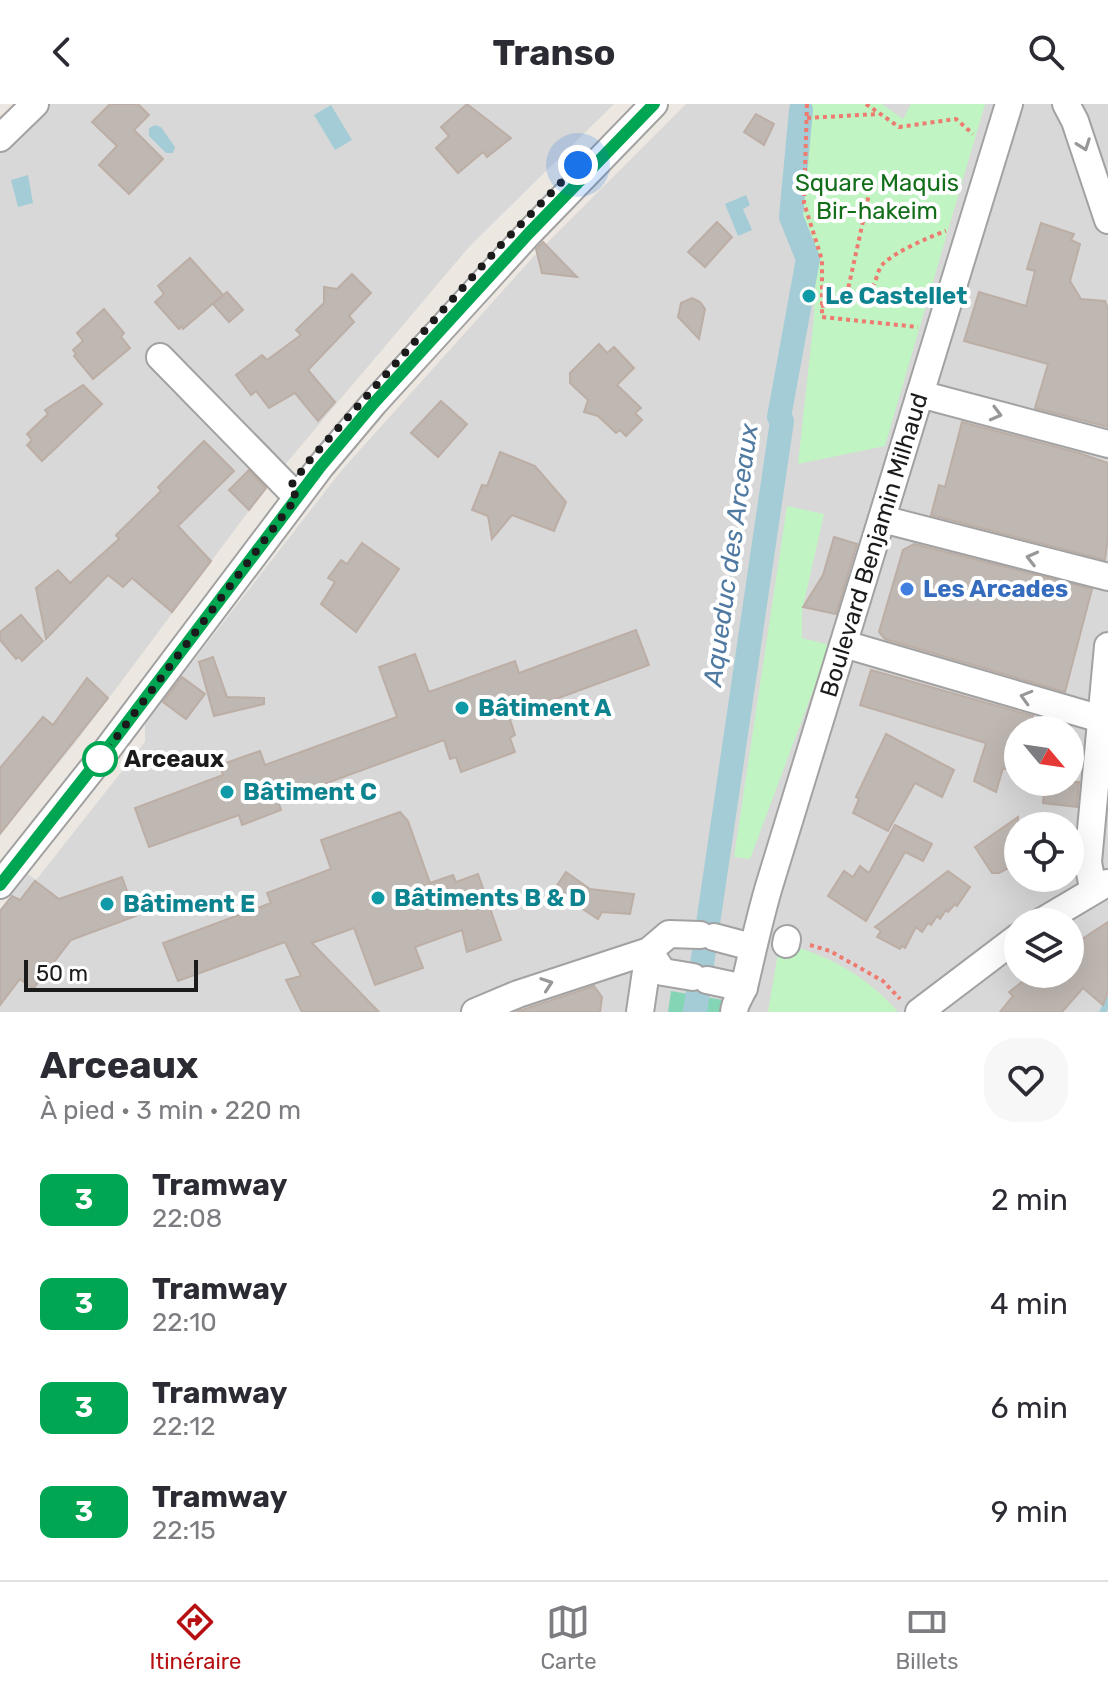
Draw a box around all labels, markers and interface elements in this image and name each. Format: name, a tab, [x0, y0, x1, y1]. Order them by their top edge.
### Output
icon: back	[40, 30, 84, 74]
icon: search	[1024, 30, 1068, 74]
text: Transo	[492, 31, 616, 74]
one-way arrow	[1074, 137, 1090, 151]
your location	[558, 145, 598, 185]
park label: Square Maquis Bir-hakeim	[795, 169, 959, 225]
place label: Le Castellet	[825, 282, 967, 310]
marker: Le Castellet	[800, 287, 818, 305]
street label: Boulevard Benjamin Milhaud	[814, 390, 934, 700]
one-way arrow	[988, 405, 1002, 422]
water label: Aqueduc des Arceaux	[697, 421, 765, 690]
one-way arrow	[1026, 551, 1040, 568]
place label: Les Arcades	[923, 575, 1068, 603]
marker: Les Arcades	[898, 580, 916, 598]
one-way arrow	[1020, 690, 1033, 706]
place label: Bâtiment A	[478, 694, 611, 722]
marker: Bâtiment A	[453, 699, 471, 717]
north arrow	[1004, 716, 1084, 796]
map controls	[1004, 716, 1084, 988]
marker: Arceaux	[83, 742, 117, 776]
place label: Arceaux	[124, 745, 224, 773]
place label: Bâtiment C	[243, 778, 377, 806]
marker: Bâtiment C	[218, 783, 236, 801]
button: locate	[1004, 812, 1084, 892]
place label: Bâtiments B & D	[394, 884, 586, 912]
marker: Bâtiments B & D	[369, 889, 387, 907]
place label: Bâtiment E	[123, 890, 255, 918]
marker: Bâtiment E	[98, 895, 116, 913]
button: layers	[1004, 908, 1084, 988]
scale bar	[24, 956, 198, 992]
text: 50 m	[36, 960, 88, 987]
one-way arrow	[539, 977, 553, 993]
button: heart	[984, 1038, 1068, 1122]
text: Arceaux	[40, 1042, 198, 1088]
text: À pied · 3 min · 220 m	[40, 1095, 301, 1126]
text: Tramway	[152, 1167, 287, 1203]
text: 2 min	[991, 1182, 1068, 1218]
text: 3	[75, 1183, 93, 1216]
text: 22:08	[152, 1203, 222, 1234]
text: Tramway	[152, 1271, 287, 1307]
text: 4 min	[990, 1286, 1068, 1322]
text: 3	[75, 1287, 93, 1320]
text: 22:10	[152, 1307, 217, 1338]
text: Tramway	[152, 1375, 287, 1411]
text: 6 min	[990, 1390, 1068, 1426]
text: 3	[75, 1391, 93, 1424]
text: 22:12	[152, 1411, 216, 1442]
text: Tramway	[152, 1479, 287, 1515]
text: 9 min	[991, 1494, 1068, 1530]
text: 3	[75, 1495, 93, 1528]
text: 22:15	[152, 1515, 216, 1546]
tab: Itinéraire	[150, 1600, 241, 1675]
tab: Carte	[540, 1600, 596, 1675]
tab: Billets	[896, 1600, 958, 1675]

